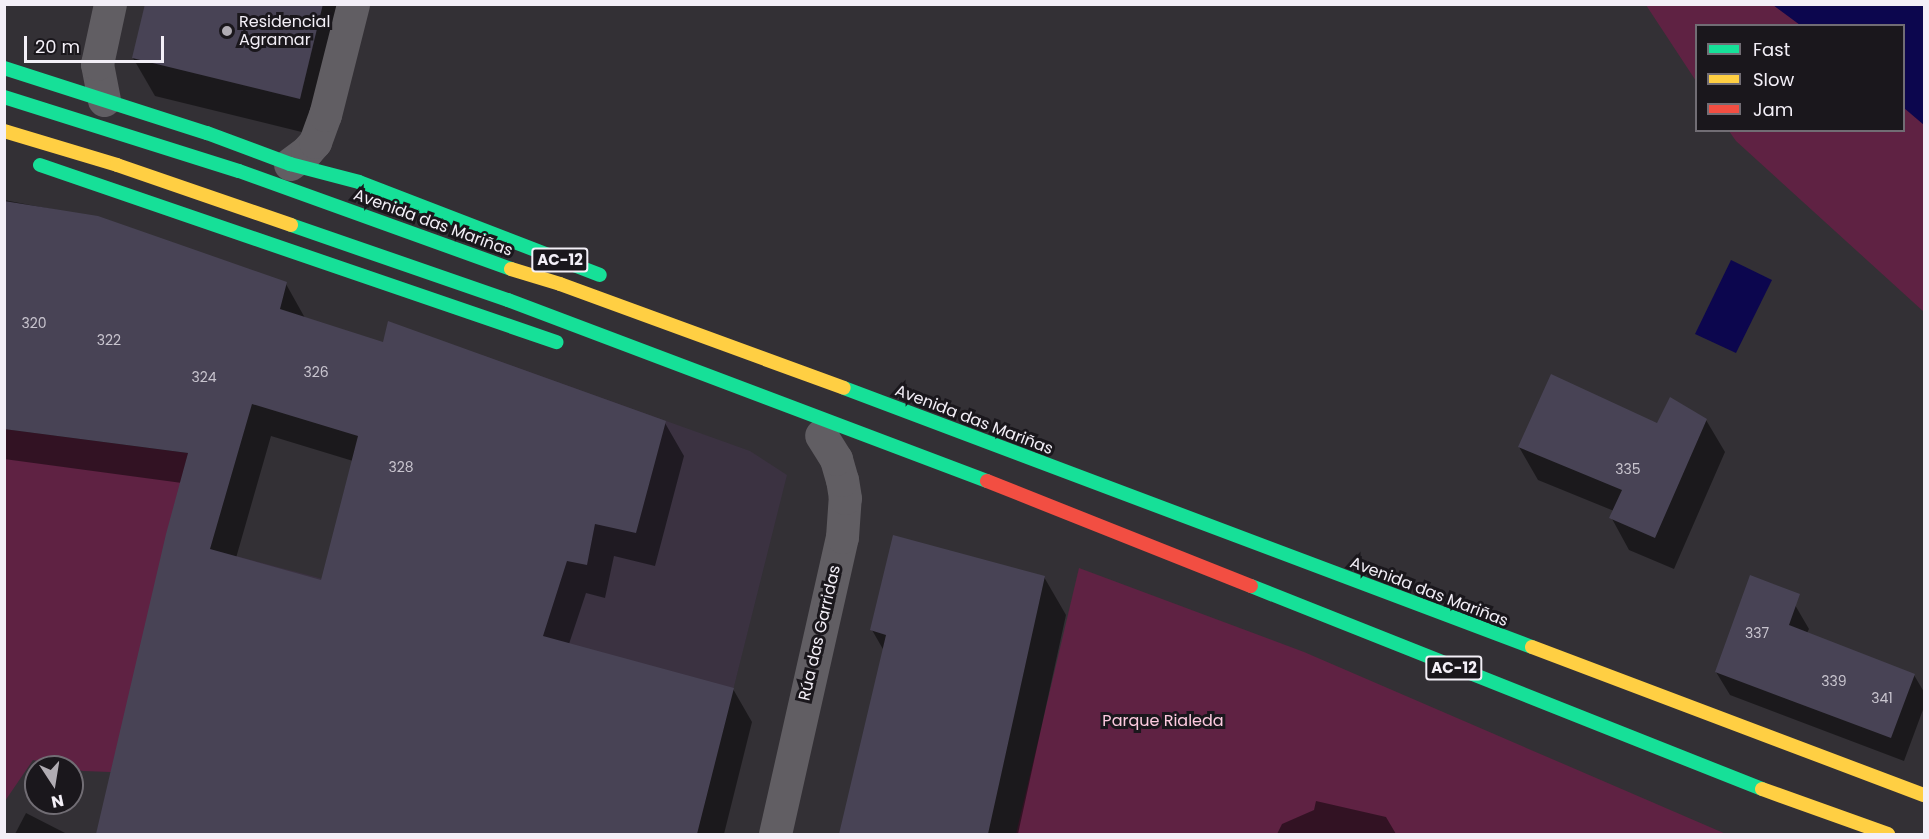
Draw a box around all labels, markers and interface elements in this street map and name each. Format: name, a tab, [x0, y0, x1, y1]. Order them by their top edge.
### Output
place label: Residencial Agramar	[239, 12, 330, 50]
scale bar	[27, 24, 166, 62]
marker: Residencial Agramar	[220, 24, 234, 38]
legend	[1695, 24, 1905, 132]
text: 20 m	[35, 34, 80, 59]
text: Fast	[1753, 37, 1790, 62]
text: Slow	[1753, 67, 1794, 92]
text: Jam	[1753, 97, 1793, 122]
street label: Avenida das Mariñas	[351, 185, 515, 261]
road number: AC-12	[530, 248, 590, 272]
house number: 320	[21, 315, 47, 331]
house number: 322	[97, 332, 121, 348]
house number: 326	[303, 364, 329, 380]
house number: 324	[191, 369, 217, 385]
street label: Avenida das Mariñas	[892, 381, 1056, 459]
house number: 328	[388, 459, 414, 475]
house number: 335	[1615, 461, 1641, 477]
street label: Avenida das Mariñas	[1347, 553, 1511, 631]
street label: Rúa das Garridas	[795, 563, 845, 703]
house number: 337	[1745, 625, 1769, 641]
road number: AC-12	[1424, 656, 1484, 680]
house number: 339	[1821, 673, 1847, 689]
house number: 341	[1871, 690, 1893, 706]
park label: Parque Rialeda	[1102, 711, 1224, 731]
north arrow	[24, 755, 84, 815]
text: N	[49, 789, 66, 814]

